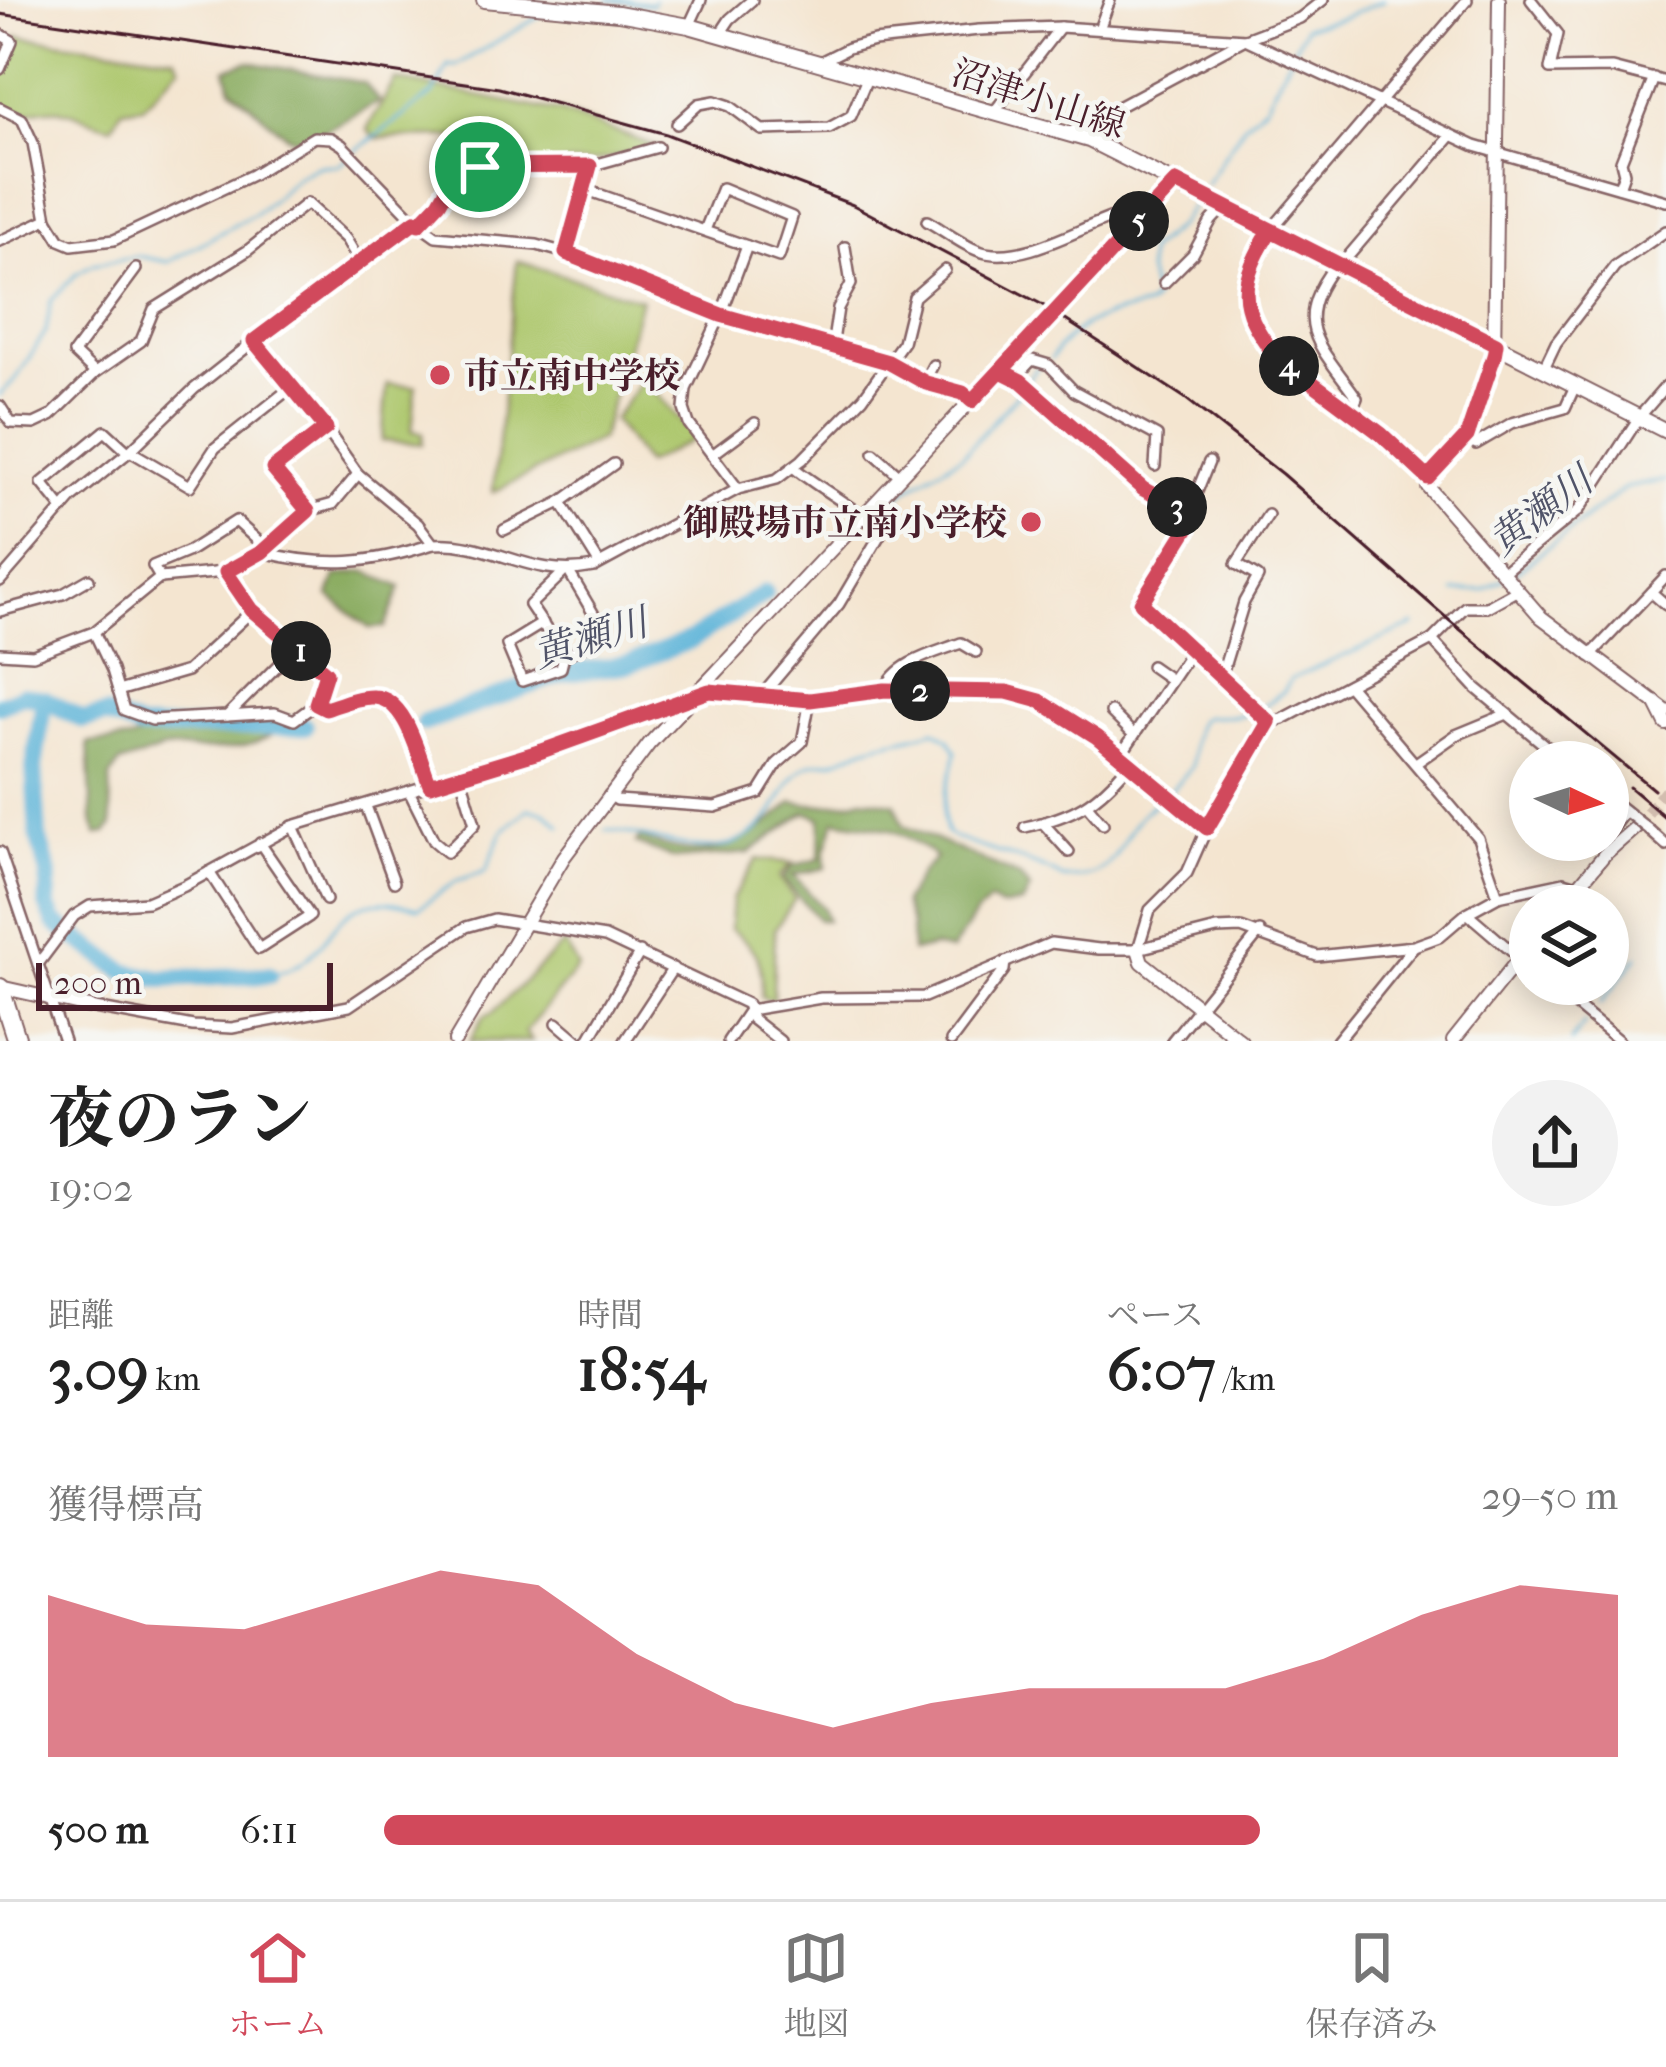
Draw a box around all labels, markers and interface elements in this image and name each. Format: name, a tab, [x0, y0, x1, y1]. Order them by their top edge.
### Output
street label: 沼津小山線	[947, 51, 1131, 147]
pin	[429, 116, 531, 218]
icon: arrive	[447, 134, 513, 200]
pin: 5	[1109, 191, 1169, 251]
text: 5	[1132, 201, 1146, 240]
pin: 4	[1259, 336, 1319, 396]
text: 4	[1279, 346, 1299, 385]
place label: 市立南中学校	[464, 355, 680, 397]
marker: 市立南中学校	[427, 362, 453, 388]
water label: 黄瀬川	[1480, 455, 1604, 564]
pin: 3	[1147, 477, 1207, 537]
text: 3	[1170, 487, 1184, 526]
place label: 御殿場市立南小学校	[683, 502, 1007, 544]
marker: 御殿場市立南小学校	[1018, 509, 1044, 535]
water label: 黄瀬川	[528, 598, 657, 677]
pin: 1	[271, 621, 331, 681]
text: 1	[295, 631, 307, 670]
pin: 2	[890, 661, 950, 721]
text: 2	[912, 671, 928, 710]
north arrow	[1509, 741, 1629, 861]
map controls	[1509, 741, 1629, 1005]
button: layers	[1509, 885, 1629, 1005]
scale bar	[36, 957, 333, 1010]
text: 200 m	[54, 964, 142, 1003]
button: share	[1492, 1080, 1618, 1206]
text: 夜のラン	[48, 1081, 312, 1158]
text: 19:02	[48, 1165, 133, 1211]
text: 距離	[48, 1296, 114, 1335]
text: 時間	[577, 1296, 643, 1335]
text: ペース	[1107, 1296, 1204, 1335]
text: 3.09	[48, 1335, 149, 1406]
text: 18:54	[577, 1335, 705, 1406]
text: 6:07	[1107, 1335, 1216, 1406]
text: km	[149, 1360, 200, 1399]
text: /km	[1216, 1360, 1275, 1399]
text: 29–50 m	[1481, 1473, 1618, 1519]
text: 獲得標高	[48, 1482, 204, 1528]
text: 500 m	[48, 1807, 149, 1853]
text: 6:11	[240, 1807, 298, 1853]
tab: ホーム	[228, 1925, 327, 2044]
tab: 地図	[783, 1925, 849, 2044]
tab: 保存済み	[1306, 1925, 1438, 2044]

